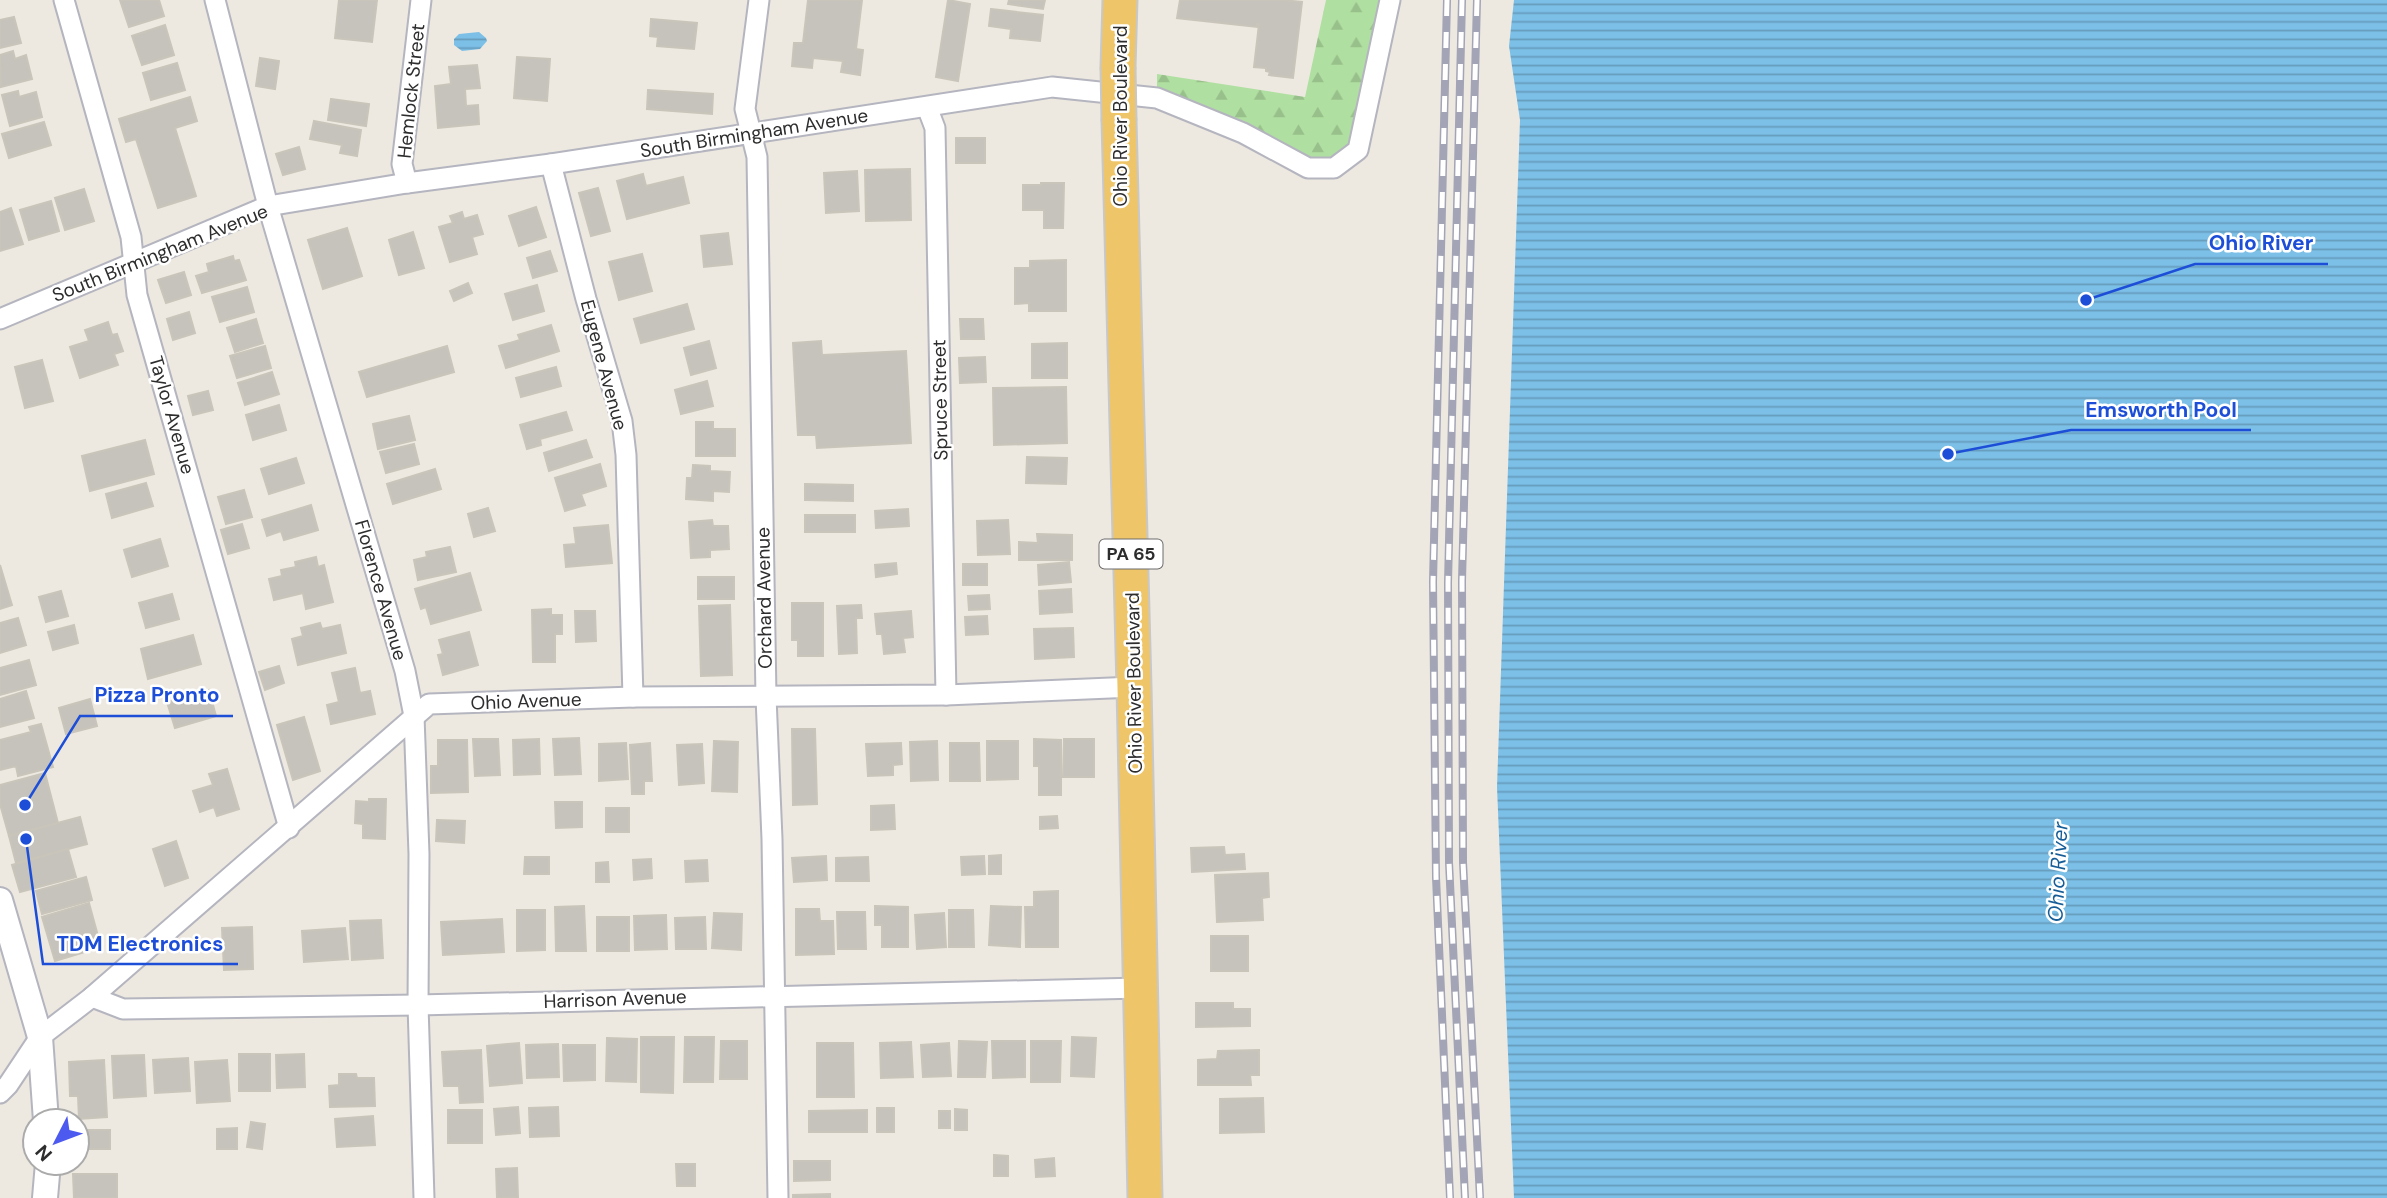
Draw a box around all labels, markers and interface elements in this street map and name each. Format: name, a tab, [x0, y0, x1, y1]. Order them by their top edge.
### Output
street label: Hemlock Street	[391, 22, 431, 160]
street label: Ohio River Boulevard	[1108, 25, 1133, 207]
street label: South Birmingham Avenue	[638, 103, 870, 163]
street label: South Birmingham Avenue	[48, 198, 272, 308]
callout: Ohio River	[2195, 222, 2328, 264]
text: Ohio River	[2209, 229, 2314, 257]
street label: Eugene Avenue	[575, 297, 633, 433]
street label: Spruce Street	[926, 339, 954, 461]
street label: Taylor Avenue	[143, 353, 201, 477]
callout: Emsworth Pool	[2071, 388, 2251, 430]
text: Emsworth Pool	[2085, 396, 2237, 424]
street label: Florence Avenue	[349, 517, 413, 663]
street label: Orchard Avenue	[750, 527, 778, 669]
road number: PA 65	[1100, 540, 1162, 568]
street label: Ohio River Boulevard	[1120, 592, 1148, 774]
callout: Pizza Pronto	[80, 674, 233, 716]
text: Pizza Pronto	[94, 681, 220, 709]
street label: Ohio Avenue	[470, 687, 582, 715]
water label: Ohio River	[2041, 820, 2075, 923]
callout: TDM Electronics	[43, 922, 238, 964]
text: TDM Electronics	[57, 930, 224, 958]
street label: Harrison Avenue	[543, 984, 687, 1014]
north arrow	[21, 1107, 91, 1177]
text: N	[30, 1140, 58, 1167]

